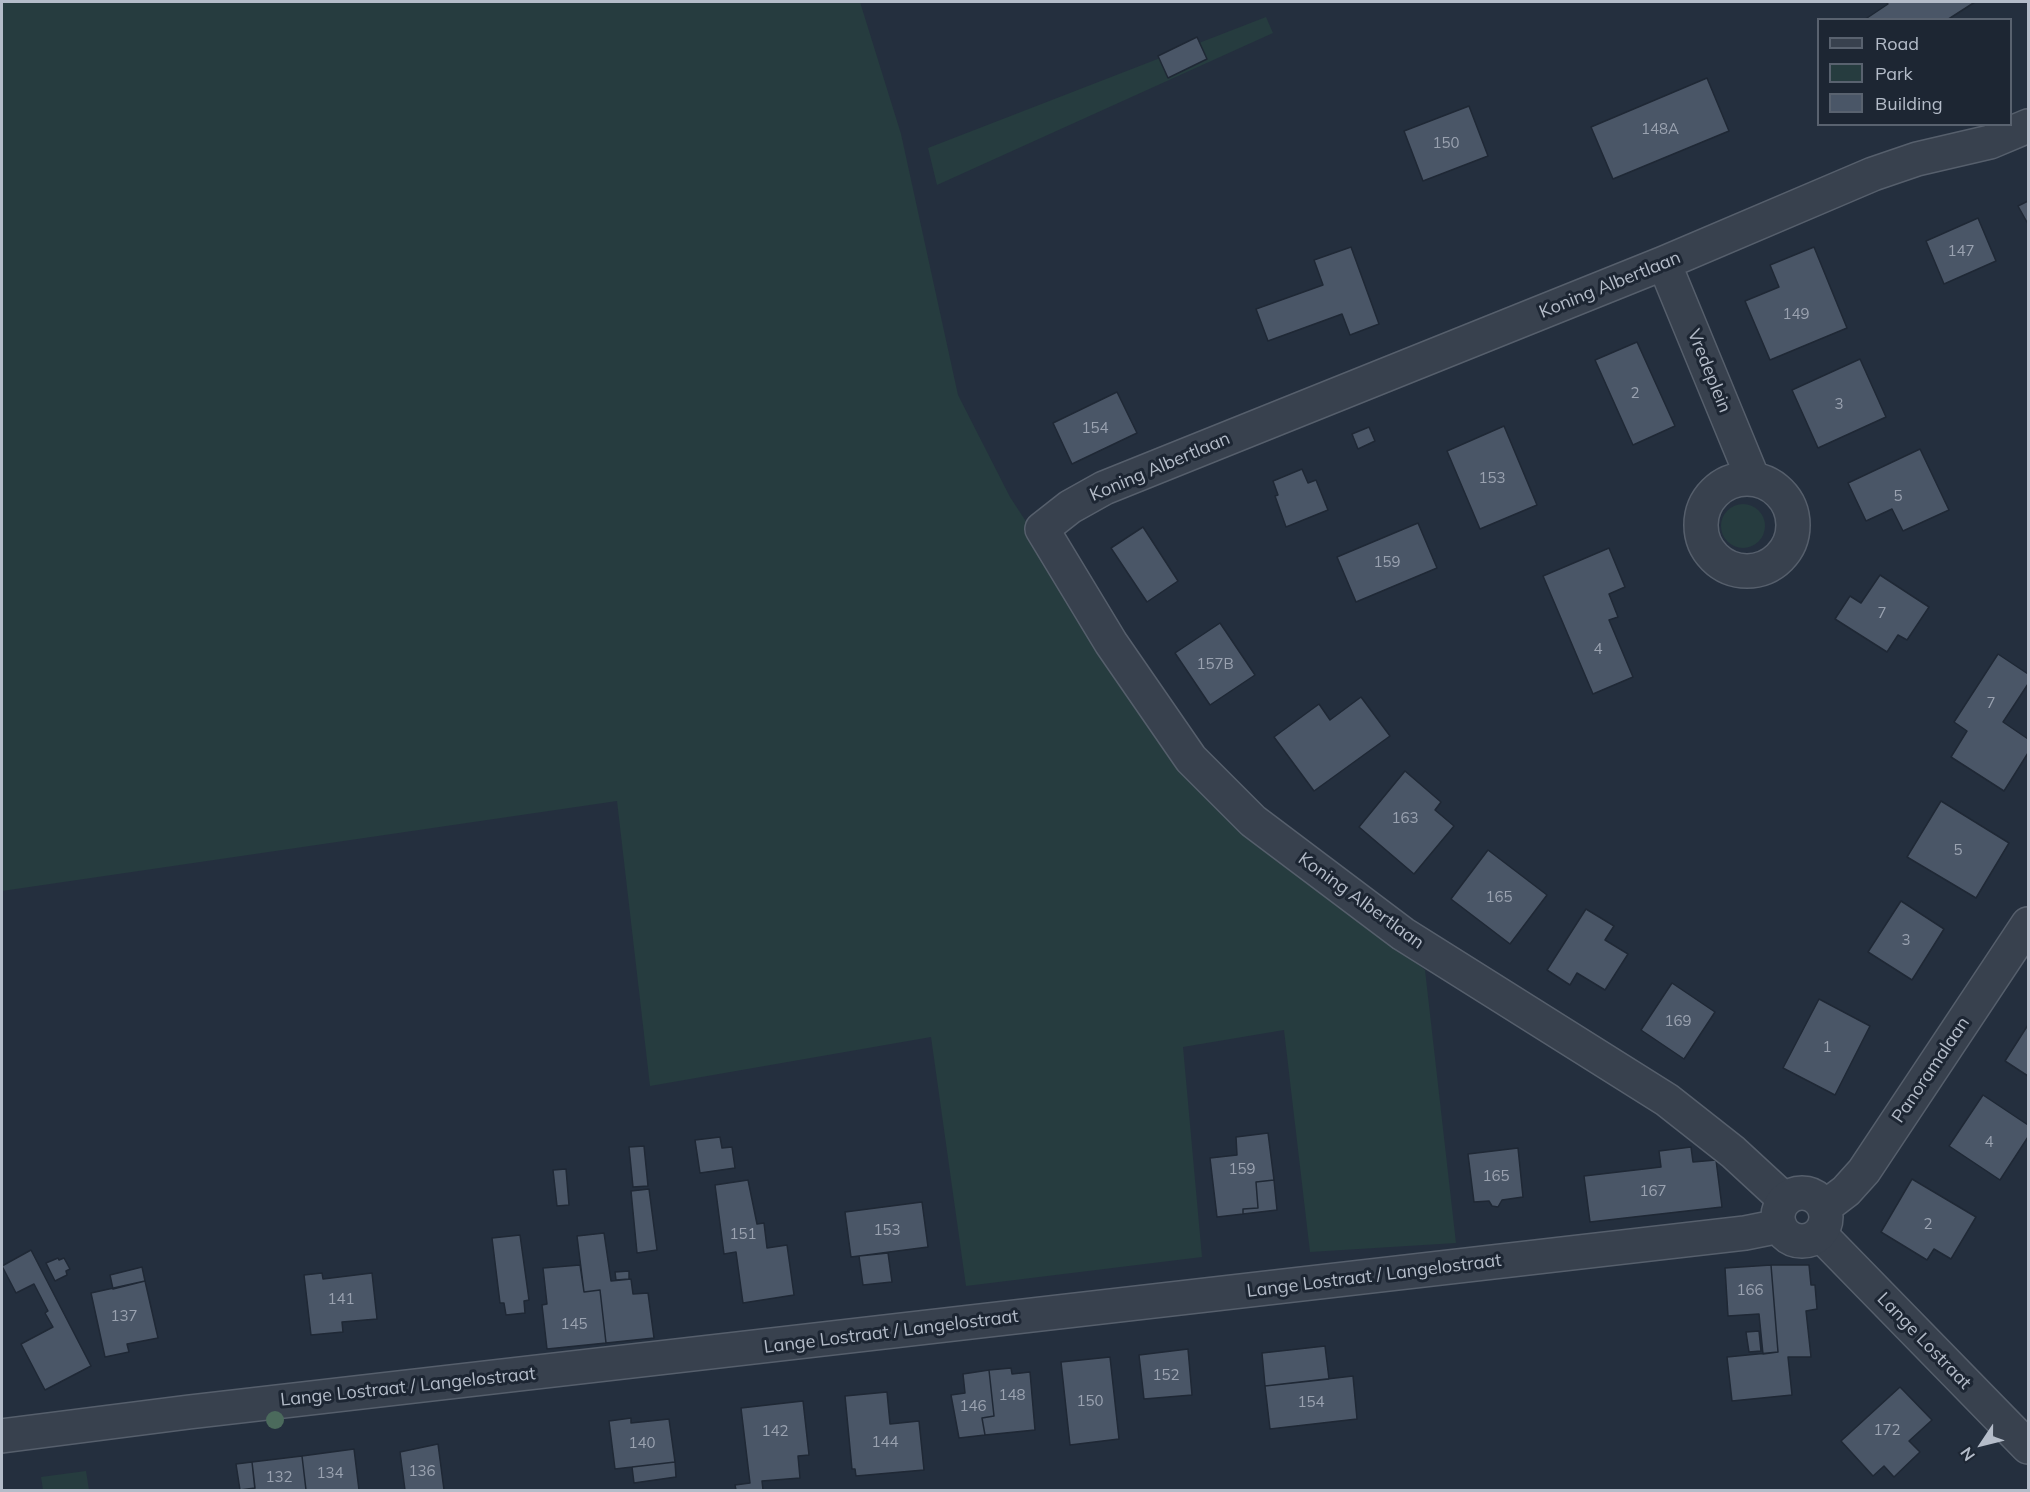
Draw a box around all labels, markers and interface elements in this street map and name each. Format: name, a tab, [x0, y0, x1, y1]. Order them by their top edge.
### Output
legend	[1817, 18, 2012, 126]
text: Road	[1875, 32, 1919, 55]
text: Park	[1875, 62, 1913, 85]
text: Building	[1875, 92, 1943, 115]
house number: 148A	[1641, 120, 1679, 138]
house number: 150	[1433, 134, 1459, 152]
house number: 147	[1948, 242, 1974, 260]
street label: Koning Albertlaan	[1536, 247, 1684, 323]
house number: 149	[1783, 305, 1809, 323]
street label: Vredeplein	[1682, 326, 1736, 416]
house number: 2	[1631, 384, 1639, 402]
house number: 3	[1835, 395, 1843, 413]
house number: 154	[1082, 419, 1108, 437]
street label: Koning Albertlaan	[1087, 428, 1233, 506]
house number: 153	[1479, 469, 1505, 487]
house number: 5	[1894, 487, 1902, 505]
house number: 159	[1374, 553, 1400, 571]
house number: 7	[1878, 604, 1886, 622]
house number: 4	[1594, 640, 1602, 658]
house number: 157B	[1196, 655, 1234, 673]
house number: 7	[1987, 694, 1995, 712]
house number: 163	[1392, 809, 1418, 827]
house number: 5	[1954, 841, 1962, 859]
street label: Koning Albertlaan	[1294, 848, 1428, 954]
house number: 165	[1486, 888, 1512, 906]
house number: 3	[1902, 931, 1910, 949]
house number: 169	[1665, 1012, 1691, 1030]
street label: Panoramalaan	[1888, 1013, 1974, 1127]
house number: 1	[1823, 1038, 1831, 1056]
house number: 4	[1985, 1133, 1993, 1151]
house number: 159	[1229, 1160, 1255, 1178]
house number: 165	[1483, 1167, 1509, 1185]
house number: 167	[1640, 1182, 1666, 1200]
house number: 2	[1924, 1215, 1932, 1233]
house number: 153	[874, 1221, 900, 1239]
house number: 151	[730, 1225, 756, 1243]
street label: Lange Lostraat / Langelostraat	[1245, 1250, 1503, 1302]
house number: 166	[1737, 1281, 1763, 1299]
street label: Lange Lostraat	[1872, 1288, 1976, 1394]
house number: 141	[328, 1290, 354, 1308]
street label: Lange Lostraat / Langelostraat	[762, 1306, 1020, 1358]
house number: 137	[111, 1307, 137, 1325]
house number: 145	[561, 1315, 587, 1333]
street label: Lange Lostraat / Langelostraat	[279, 1363, 537, 1411]
house number: 152	[1153, 1366, 1179, 1384]
house number: 148	[999, 1386, 1025, 1404]
house number: 150	[1077, 1392, 1103, 1410]
house number: 154	[1298, 1393, 1324, 1411]
house number: 146	[960, 1397, 986, 1415]
north arrow	[1952, 1414, 2012, 1474]
house number: 172	[1874, 1421, 1900, 1439]
house number: 142	[762, 1422, 788, 1440]
house number: 144	[872, 1433, 898, 1451]
house number: 140	[629, 1434, 655, 1452]
text: N	[1956, 1444, 1979, 1465]
house number: 136	[409, 1462, 435, 1480]
house number: 134	[317, 1464, 343, 1482]
house number: 132	[266, 1468, 292, 1486]

